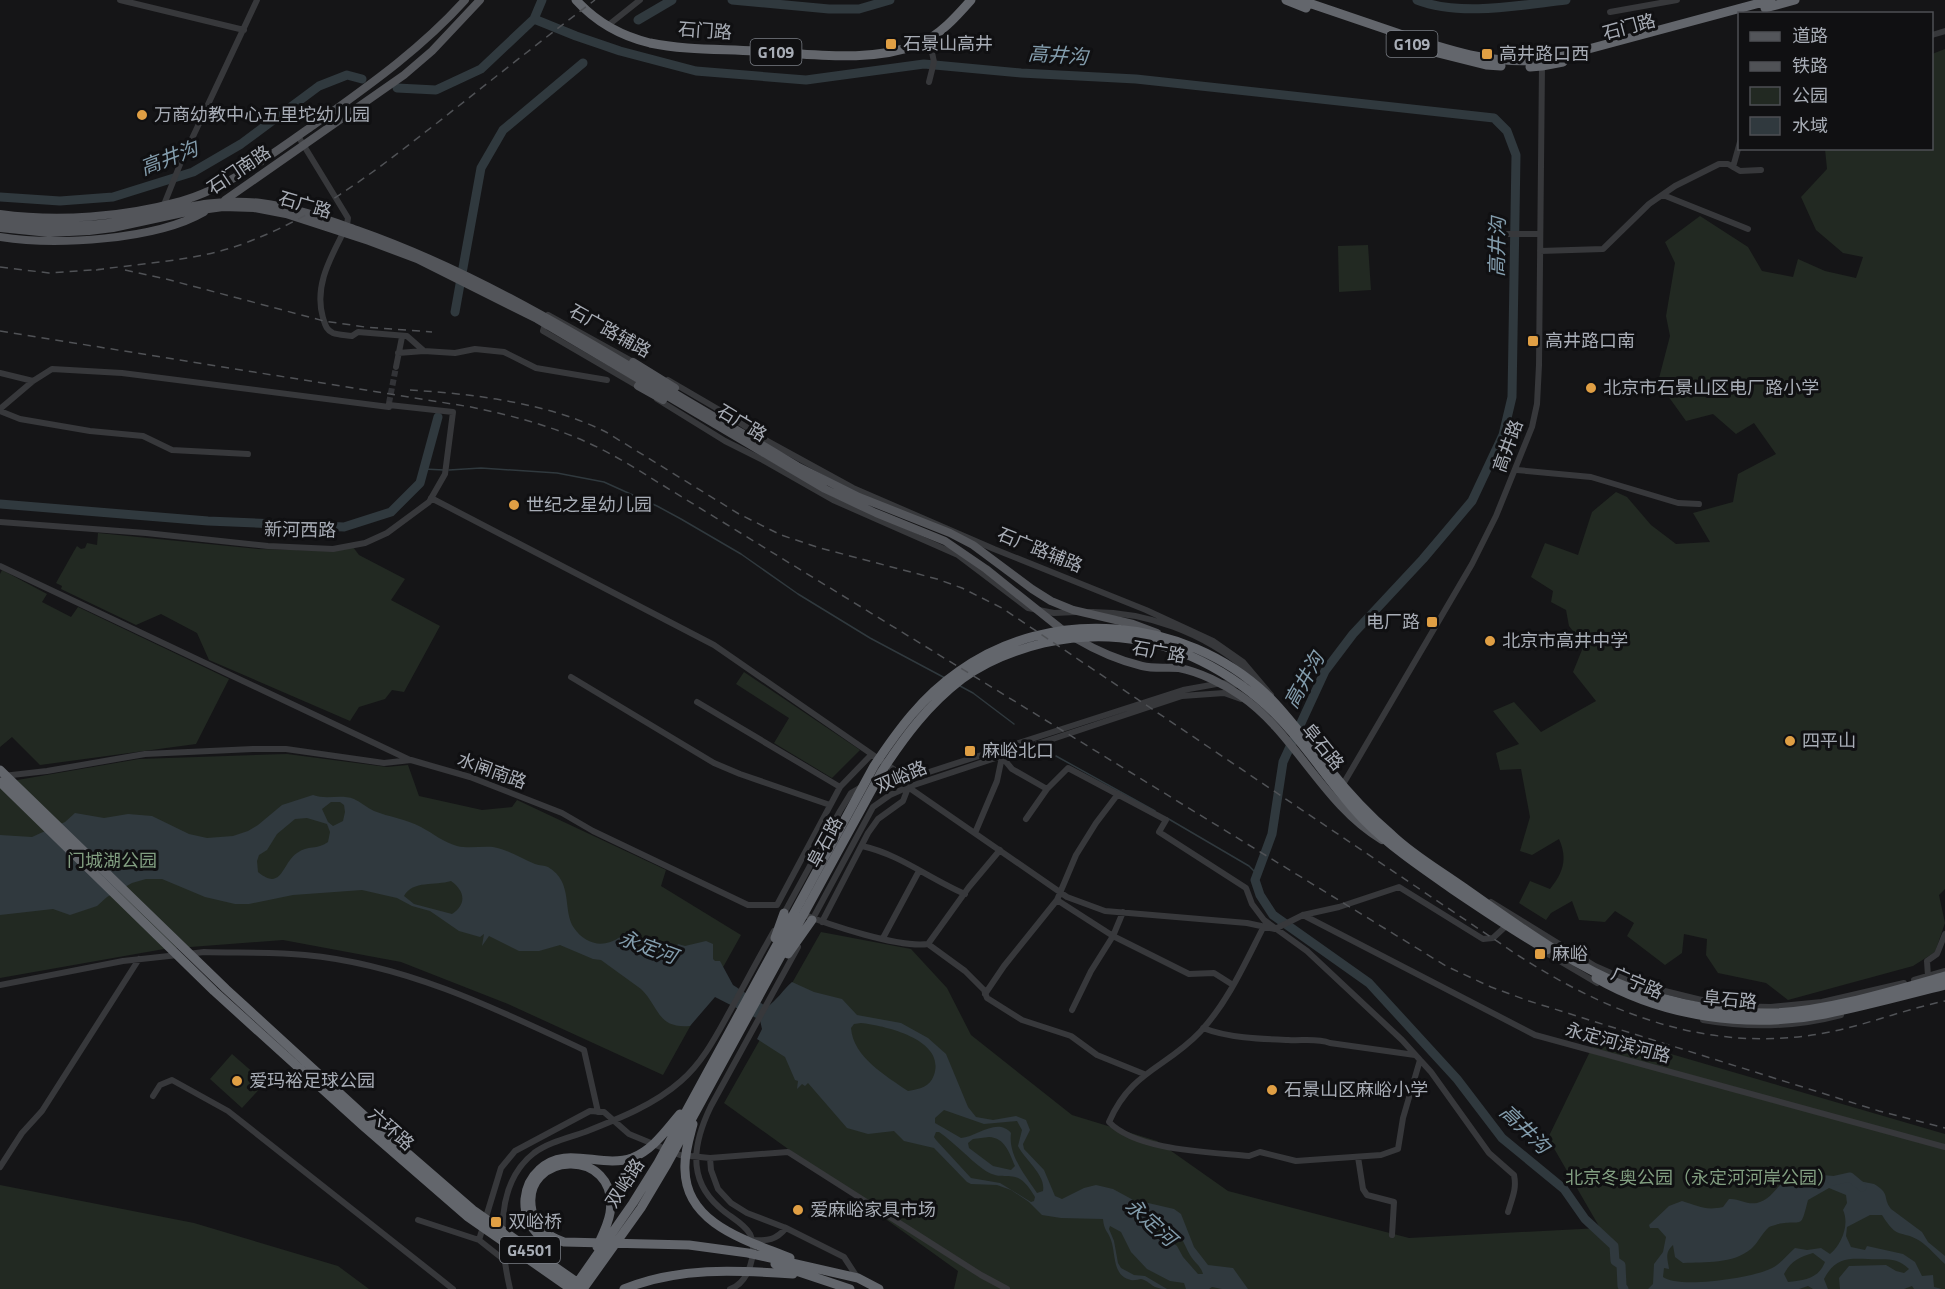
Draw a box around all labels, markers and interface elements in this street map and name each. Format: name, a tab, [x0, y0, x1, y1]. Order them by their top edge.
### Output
street label: 石门路	[1599, 6, 1658, 47]
legend	[1738, 12, 1933, 150]
street label: 石门路	[677, 15, 733, 46]
text: 道路	[1792, 22, 1828, 49]
place label: 石景山高井	[903, 30, 993, 57]
road number: G109	[1386, 31, 1438, 57]
marker: 石景山高井	[884, 37, 898, 51]
water label: 高井沟	[1027, 37, 1091, 72]
road number: G109	[750, 39, 802, 65]
place label: 高井路口西	[1499, 40, 1589, 67]
marker: 高井路口西	[1480, 47, 1494, 61]
text: 铁路	[1792, 52, 1828, 79]
text: 公园	[1792, 82, 1828, 109]
place label: 万商幼教中心五里坨幼儿园	[154, 101, 370, 128]
marker: 万商幼教中心五里坨幼儿园	[135, 108, 149, 122]
text: 水域	[1792, 112, 1828, 139]
water label: 高井沟	[135, 132, 204, 183]
street label: 石门南路	[201, 138, 276, 201]
street label: 石广路	[275, 184, 335, 225]
water label: 高井沟	[1480, 215, 1513, 277]
street label: 石广路辅路	[564, 297, 656, 364]
place label: 高井路口南	[1545, 327, 1635, 354]
marker: 高井路口南	[1526, 334, 1540, 348]
place label: 北京市石景山区电厂路小学	[1603, 374, 1819, 401]
marker: 北京市石景山区电厂路小学	[1584, 381, 1598, 395]
street label: 石广路	[712, 397, 772, 448]
street label: 高井路	[1486, 416, 1529, 476]
place label: 世纪之星幼儿园	[526, 491, 652, 518]
marker: 世纪之星幼儿园	[507, 498, 521, 512]
street label: 新河西路	[264, 515, 336, 544]
street label: 石广路辅路	[993, 520, 1087, 579]
place label: 电厂路	[1366, 608, 1420, 635]
marker: 电厂路	[1425, 615, 1439, 629]
place label: 北京市高井中学	[1502, 627, 1628, 654]
street label: 石广路	[1130, 634, 1188, 669]
marker: 北京市高井中学	[1483, 634, 1497, 648]
water label: 高井沟	[1275, 644, 1333, 714]
street label: 阜石路	[1296, 717, 1351, 776]
place label: 四平山	[1802, 727, 1856, 754]
marker: 四平山	[1783, 734, 1797, 748]
place label: 麻峪北口	[982, 737, 1054, 764]
marker: 麻峪北口	[963, 744, 977, 758]
street label: 水闸南路	[454, 746, 531, 796]
street label: 双峪路	[871, 754, 931, 800]
street label: 阜石路	[800, 812, 849, 872]
park label: 门城湖公园	[67, 847, 157, 874]
water label: 永定河	[615, 922, 685, 973]
place label: 麻峪	[1552, 940, 1588, 967]
marker: 麻峪	[1533, 947, 1547, 961]
street label: 广宁路	[1607, 960, 1667, 1006]
street label: 阜石路	[1702, 984, 1758, 1015]
street label: 永定河滨河路	[1562, 1016, 1674, 1070]
place label: 爱玛裕足球公园	[249, 1067, 375, 1094]
marker: 爱玛裕足球公园	[230, 1074, 244, 1088]
place label: 石景山区麻峪小学	[1284, 1076, 1428, 1103]
marker: 石景山区麻峪小学	[1265, 1083, 1279, 1097]
water label: 高井沟	[1493, 1097, 1559, 1162]
street label: 六环路	[362, 1101, 420, 1157]
street label: 双峪路	[599, 1153, 651, 1213]
park label: 北京冬奥公园（永定河河岸公园）	[1565, 1164, 1835, 1191]
water label: 永定河	[1119, 1190, 1187, 1256]
place label: 爱麻峪家具市场	[810, 1196, 936, 1223]
marker: 爱麻峪家具市场	[791, 1203, 805, 1217]
place label: 双峪桥	[508, 1208, 562, 1235]
marker: 双峪桥	[489, 1215, 503, 1229]
road number: G4501	[500, 1237, 560, 1263]

